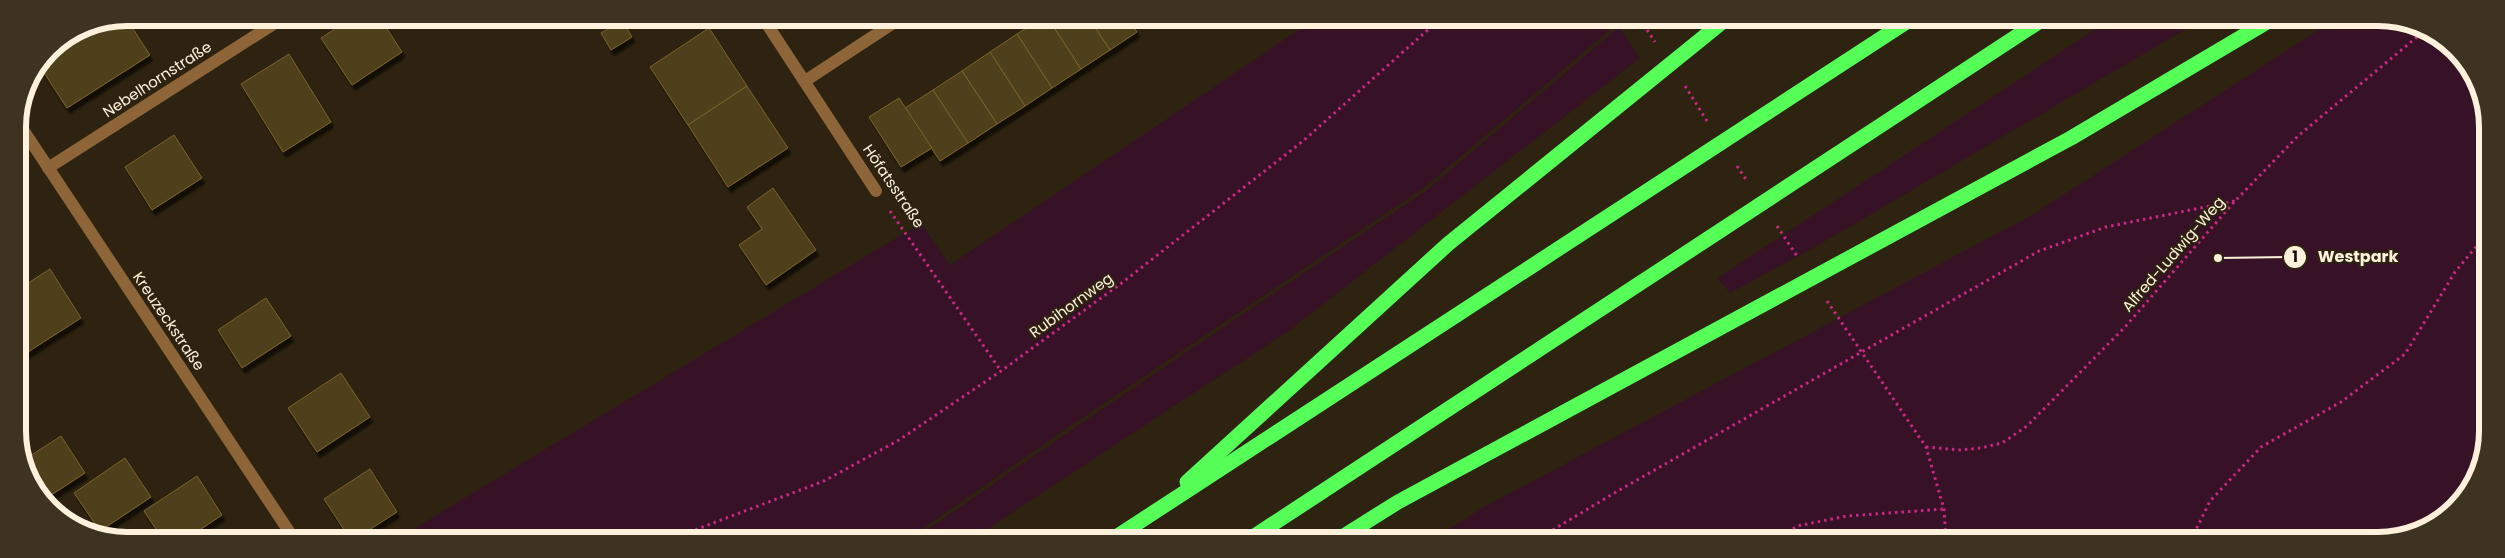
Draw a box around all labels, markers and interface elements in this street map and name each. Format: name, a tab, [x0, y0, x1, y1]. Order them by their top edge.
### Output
street label: Nebelhornstraße	[98, 36, 216, 122]
street label: Höfatsstraße	[858, 140, 930, 232]
street label: Alfred-Ludwig-Weg	[2117, 192, 2229, 316]
callout: Westpark	[2283, 241, 2408, 272]
text: Westpark	[2318, 245, 2398, 268]
text: 1	[2292, 246, 2298, 267]
street label: Kreuzeckstraße	[128, 267, 210, 375]
street label: Rubihornweg	[1025, 268, 1117, 342]

